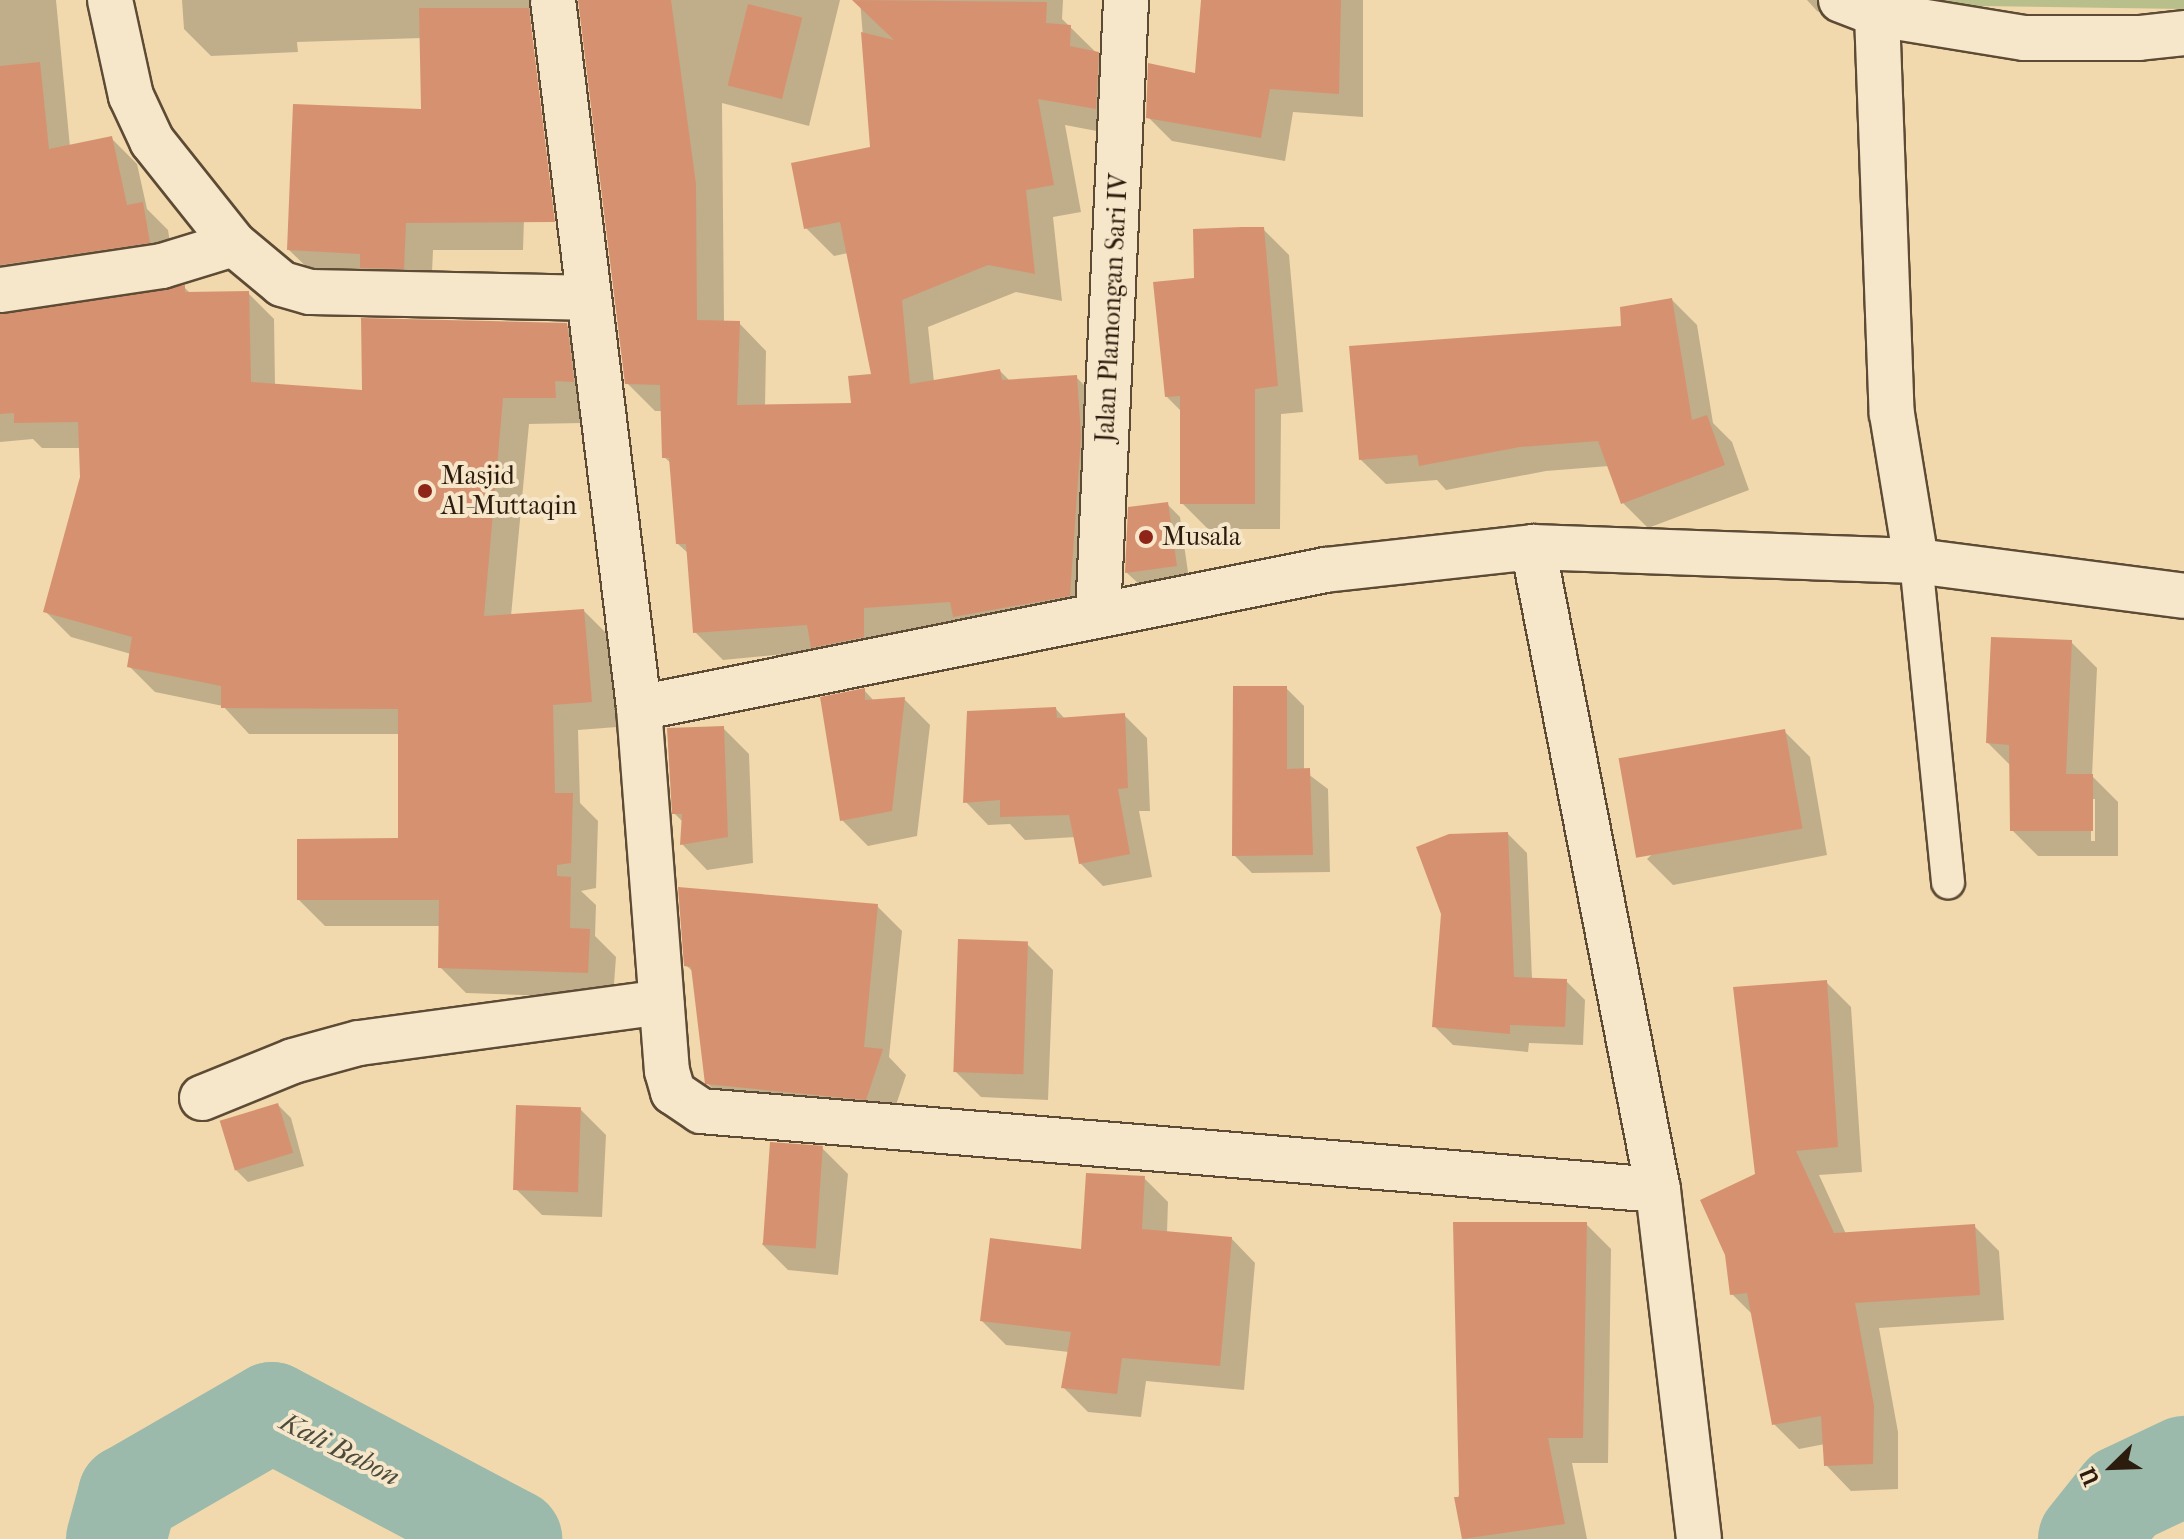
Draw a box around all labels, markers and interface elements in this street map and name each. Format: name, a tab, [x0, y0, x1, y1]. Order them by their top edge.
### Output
street label: Jalan Plamongan Sari IV	[1089, 173, 1135, 443]
place label: Masjid Al-Muttaqin	[441, 460, 577, 522]
marker: Masjid Al-Muttaqin	[416, 482, 434, 500]
place label: Musala	[1162, 521, 1241, 553]
marker: Musala	[1137, 528, 1155, 546]
water label: Kali Babon	[275, 1405, 405, 1493]
north arrow	[2072, 1427, 2152, 1507]
text: U	[2075, 1463, 2105, 1489]

